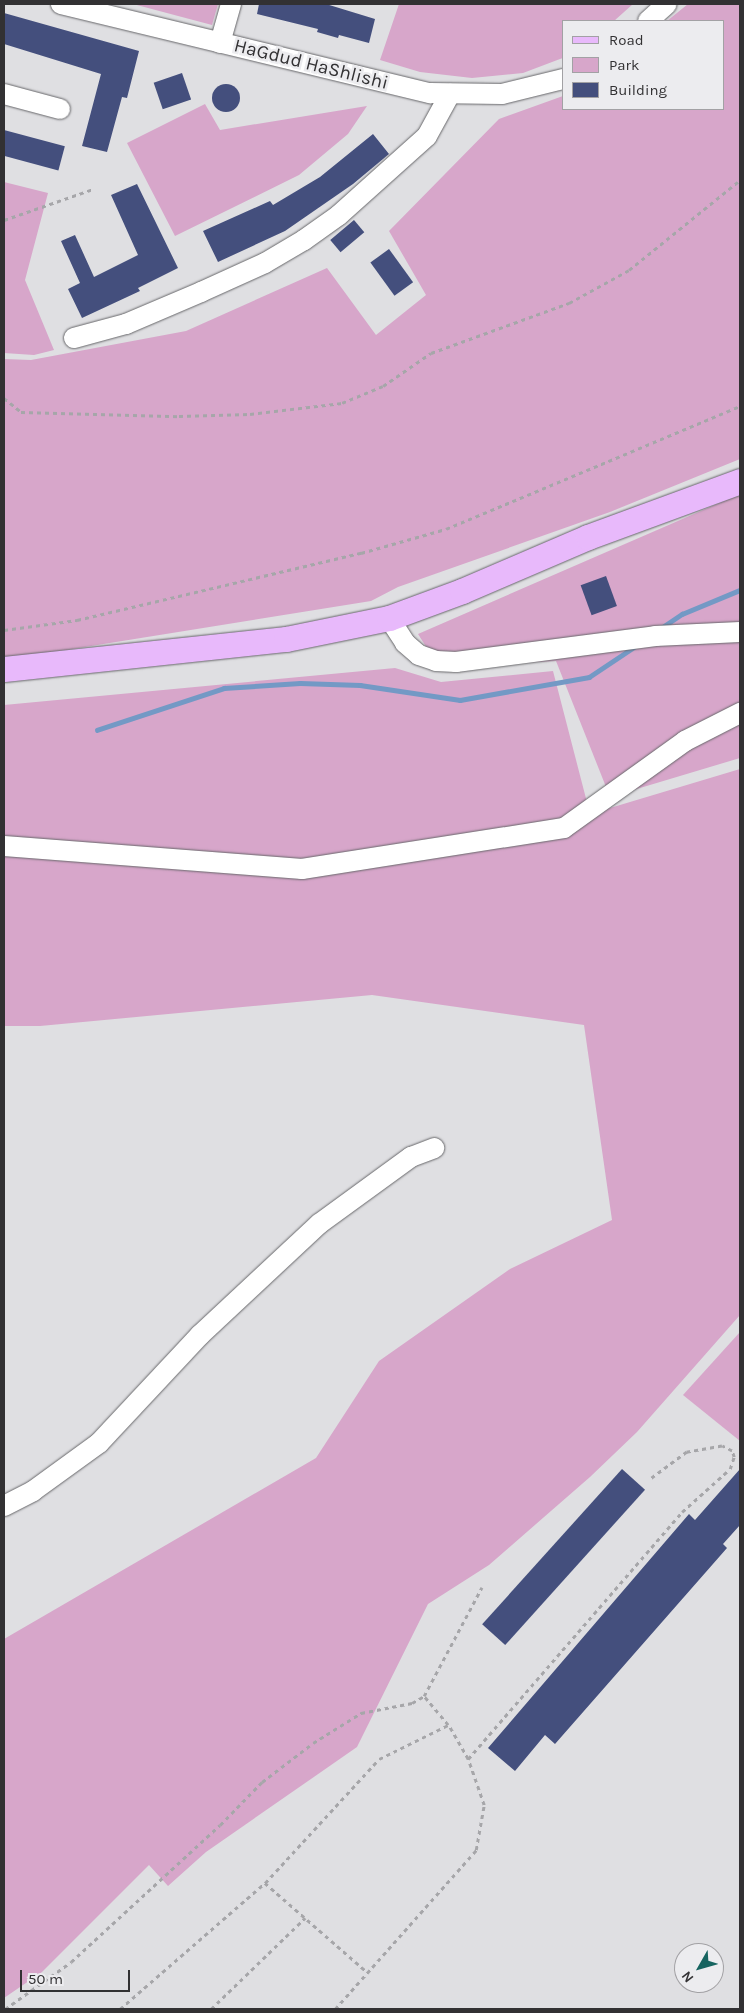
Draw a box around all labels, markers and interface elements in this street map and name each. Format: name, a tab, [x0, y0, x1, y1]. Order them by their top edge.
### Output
legend	[562, 20, 724, 110]
text: Road	[609, 31, 644, 49]
street label: HaGdud HaShlishi	[232, 35, 390, 95]
text: Park	[609, 56, 639, 74]
text: Building	[609, 81, 667, 99]
north arrow	[674, 1943, 724, 1993]
scale bar	[22, 1960, 132, 1992]
text: N	[678, 1968, 697, 1986]
text: 50 m	[28, 1970, 63, 1988]

